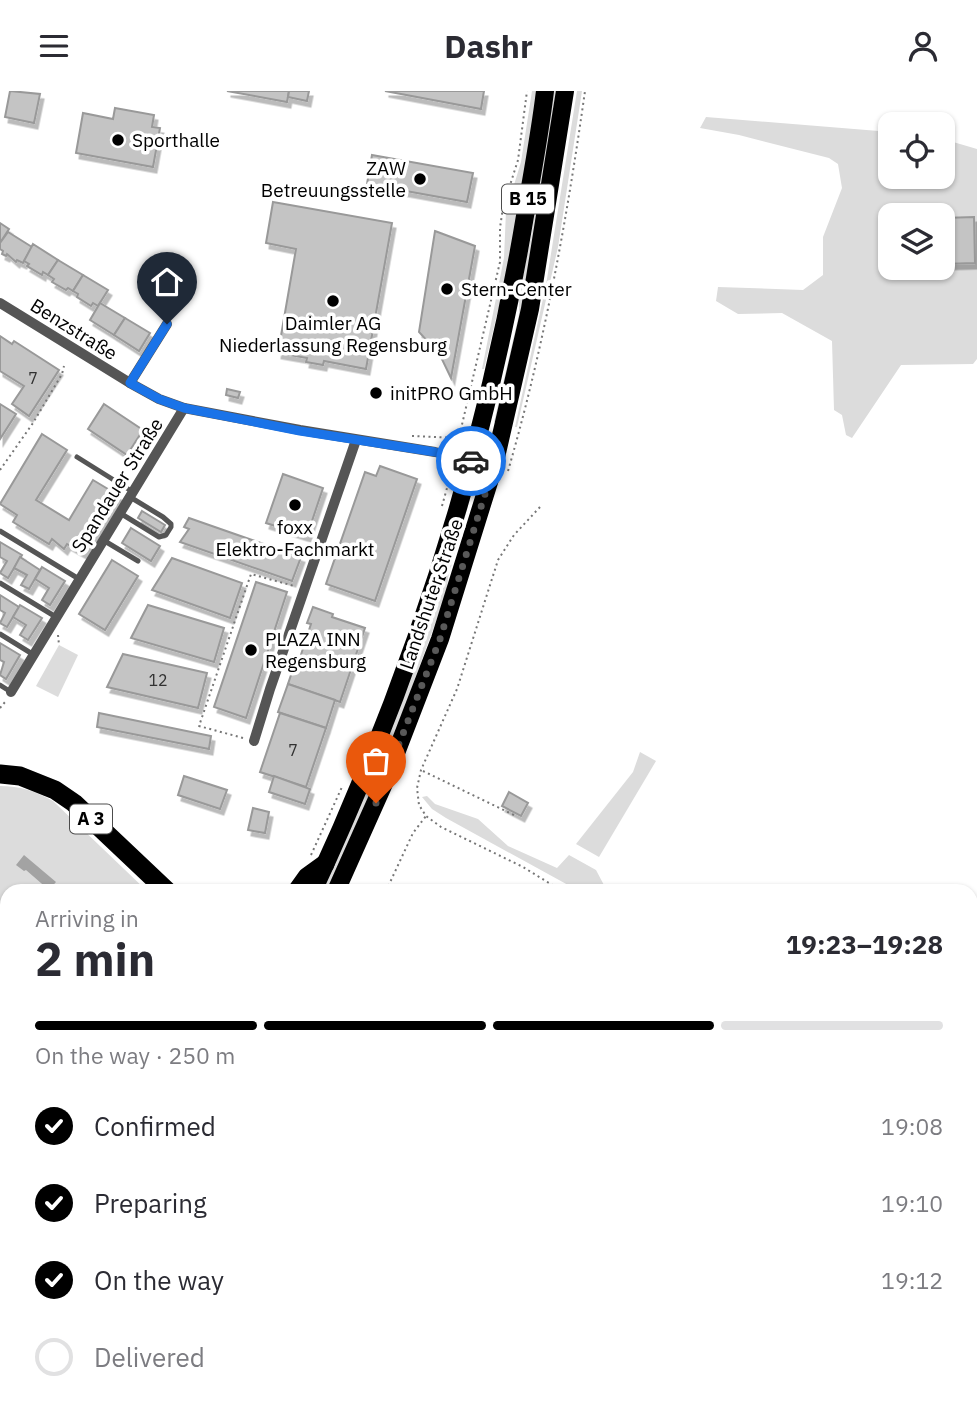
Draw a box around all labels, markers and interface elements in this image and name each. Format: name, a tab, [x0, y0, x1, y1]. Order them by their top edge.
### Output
text: Dashr	[444, 25, 533, 67]
icon: menu	[35, 27, 73, 65]
icon: person	[904, 27, 942, 65]
map controls	[878, 112, 955, 280]
button: locate	[878, 112, 955, 189]
place label: Sporthalle	[132, 128, 220, 152]
marker: Sporthalle	[110, 132, 126, 148]
place label: ZAW Betreuungsstelle	[261, 156, 406, 202]
marker: ZAW Betreuungsstelle	[412, 171, 428, 187]
road number: B 15	[502, 185, 554, 213]
button: layers	[878, 203, 955, 280]
pin	[137, 252, 197, 324]
icon: home	[148, 263, 186, 301]
place label: Stern-Center	[461, 277, 572, 301]
marker: Stern-Center	[439, 281, 455, 297]
street label: Benzstraße	[26, 293, 122, 365]
marker: Daimler AG Niederlassung Regensburg	[325, 293, 341, 309]
place label: Daimler AG Niederlassung Regensburg	[219, 311, 447, 357]
house number: 7	[28, 368, 38, 388]
place label: initPRO GmbH	[390, 381, 513, 405]
marker: initPRO GmbH	[368, 385, 384, 401]
street label: Spandauer Straße	[66, 413, 168, 557]
courier	[436, 426, 506, 496]
icon: car	[452, 442, 490, 480]
marker: foxx Elektro-Fachmarkt	[287, 497, 303, 513]
place label: foxx Elektro-Fachmarkt	[215, 515, 375, 561]
street label: Landshuter Straße	[394, 515, 468, 673]
place label: PLAZA INN Regensburg	[265, 627, 366, 673]
marker: PLAZA INN Regensburg	[243, 642, 259, 658]
house number: 12	[148, 670, 168, 690]
pin	[346, 731, 406, 803]
house number: 7	[288, 740, 298, 760]
icon: bag	[357, 742, 395, 780]
road number: A 3	[70, 805, 112, 833]
text: Arriving in	[35, 903, 139, 933]
text: 19:23–19:28	[786, 927, 943, 961]
text: 2 min	[35, 929, 155, 989]
text: On the way · 250 m	[35, 1040, 235, 1070]
icon: check	[35, 1107, 73, 1145]
text: Confirmed	[94, 1109, 216, 1143]
text: 19:08	[881, 1111, 943, 1141]
icon: check	[35, 1184, 73, 1222]
text: Preparing	[94, 1186, 207, 1220]
text: 19:10	[881, 1188, 943, 1218]
icon: check	[35, 1261, 73, 1299]
text: On the way	[94, 1263, 224, 1297]
text: 19:12	[881, 1265, 943, 1295]
text: Delivered	[94, 1340, 205, 1374]

